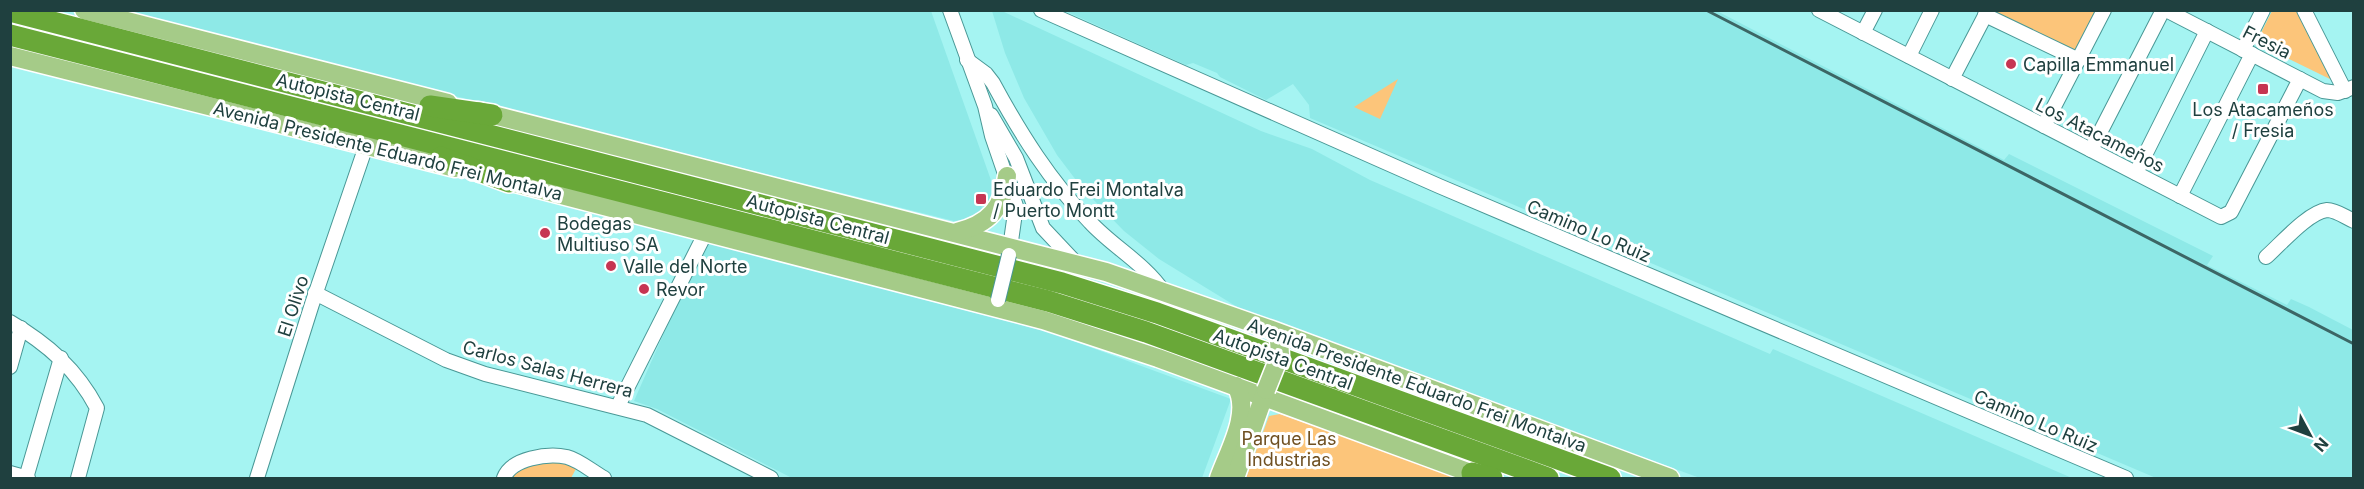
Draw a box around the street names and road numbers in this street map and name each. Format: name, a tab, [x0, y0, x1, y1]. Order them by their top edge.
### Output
street label: Fresia	[2239, 21, 2295, 63]
street label: Autopista Central	[274, 69, 422, 125]
street label: Los Atacameños	[2032, 94, 2168, 176]
street label: Avenida Presidente Eduardo Frei Montalva	[211, 97, 565, 205]
street label: Autopista Central	[744, 190, 892, 248]
street label: Camino Lo Ruiz	[1524, 195, 1654, 267]
street label: El Olivo	[273, 273, 313, 339]
street label: Avenida Presidente Eduardo Frei Montalva	[1245, 314, 1589, 456]
street label: Autopista Central	[1210, 324, 1356, 394]
street label: Carlos Salas Herrera	[461, 336, 635, 402]
street label: Camino Lo Ruiz	[1971, 385, 2101, 457]

